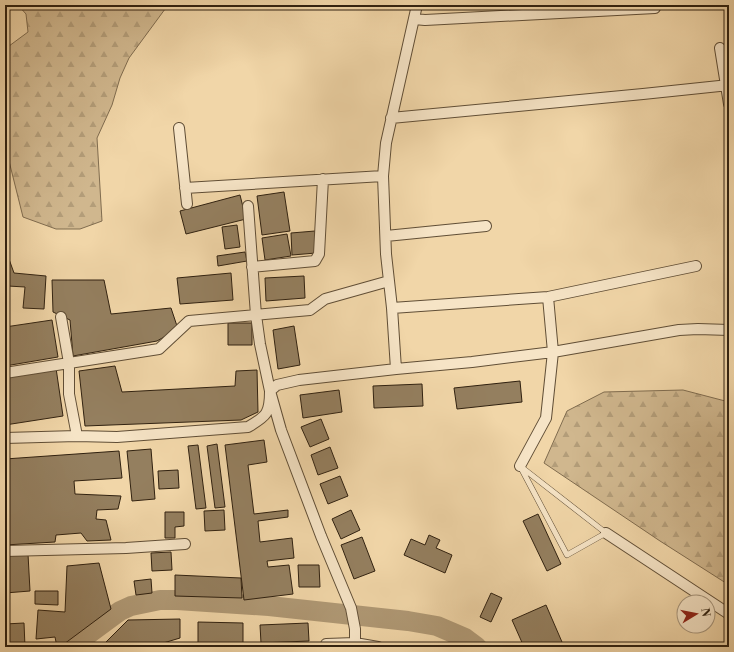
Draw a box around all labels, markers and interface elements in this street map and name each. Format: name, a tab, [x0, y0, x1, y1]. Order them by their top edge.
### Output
north arrow	[676, 594, 716, 634]
text: N	[697, 607, 713, 618]

